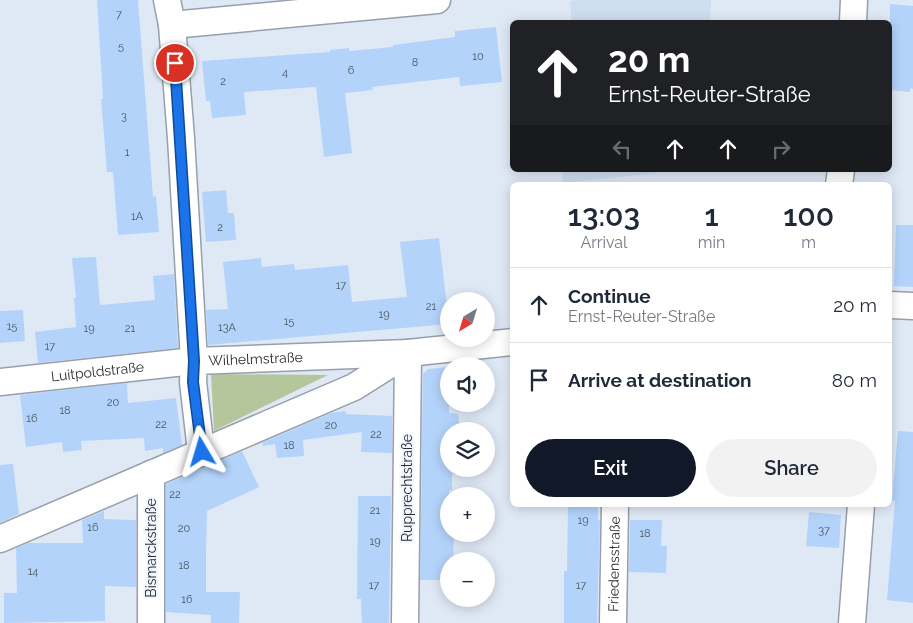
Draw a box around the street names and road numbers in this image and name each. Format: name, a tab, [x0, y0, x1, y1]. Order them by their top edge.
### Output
street label: Wilhelmstraße	[208, 349, 303, 368]
street label: Luitpoldstraße	[50, 358, 145, 384]
street label: Rupprechtstraße	[399, 434, 415, 542]
street label: Bismarckstraße	[143, 498, 159, 598]
street label: Friedensstraße	[605, 516, 623, 612]

